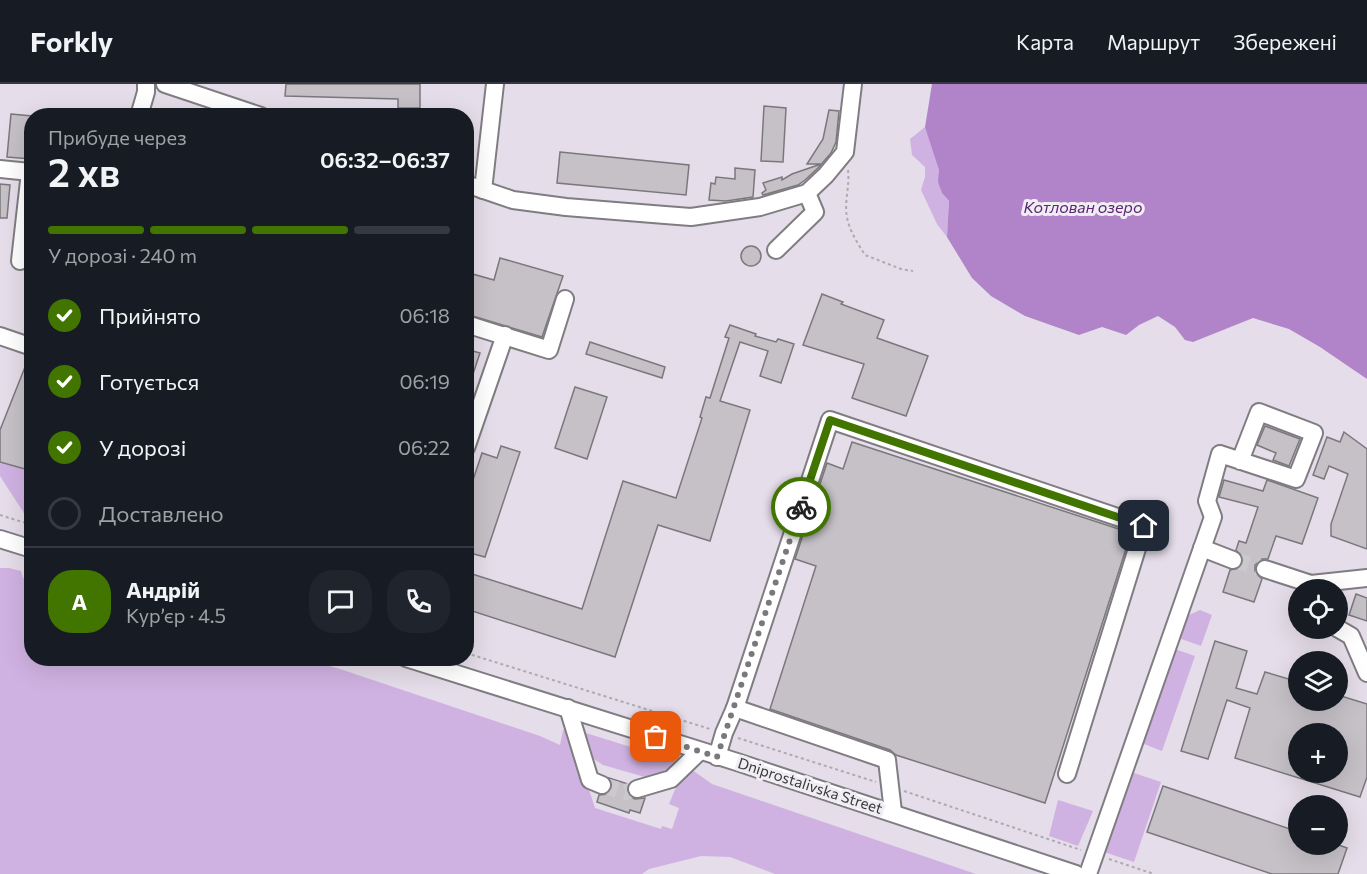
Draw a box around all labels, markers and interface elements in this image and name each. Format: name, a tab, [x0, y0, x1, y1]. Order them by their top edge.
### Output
text: Forkly	[30, 24, 113, 58]
text: Карта	[1016, 29, 1074, 54]
text: Маршрут	[1107, 29, 1200, 54]
text: Збережені	[1233, 29, 1337, 54]
text: Прибуде через	[48, 125, 187, 149]
text: 06:32–06:37	[320, 146, 450, 173]
text: 2 хв	[48, 147, 120, 195]
water label: Котлован озеро	[1024, 197, 1142, 216]
text: У дорозі · 240 m	[48, 243, 197, 267]
icon: check	[48, 299, 81, 332]
text: Прийнято	[99, 302, 201, 329]
text: 06:18	[399, 303, 450, 327]
icon: check	[48, 365, 81, 398]
text: Готується	[99, 368, 199, 395]
text: 06:19	[399, 369, 450, 393]
icon: check	[48, 431, 81, 464]
text: У дорозі	[99, 434, 186, 461]
text: 06:22	[398, 435, 450, 459]
courier	[771, 477, 831, 537]
icon: bike	[785, 491, 818, 524]
text: Доставлено	[99, 500, 224, 527]
pin	[1118, 500, 1169, 551]
icon: home	[1127, 509, 1160, 542]
button: chat	[309, 570, 372, 633]
button: phone	[387, 570, 450, 633]
text: Андрій	[126, 576, 200, 603]
map controls	[1288, 579, 1348, 855]
button: locate	[1288, 579, 1348, 639]
text: А	[72, 588, 87, 615]
text: Кур’єр · 4.5	[126, 603, 226, 627]
button: layers	[1288, 651, 1348, 711]
pin	[630, 711, 681, 762]
icon: bag	[639, 720, 672, 753]
button: +	[1288, 723, 1348, 783]
street label: Dniprostalivska Street	[736, 753, 885, 817]
button: −	[1288, 795, 1348, 855]

